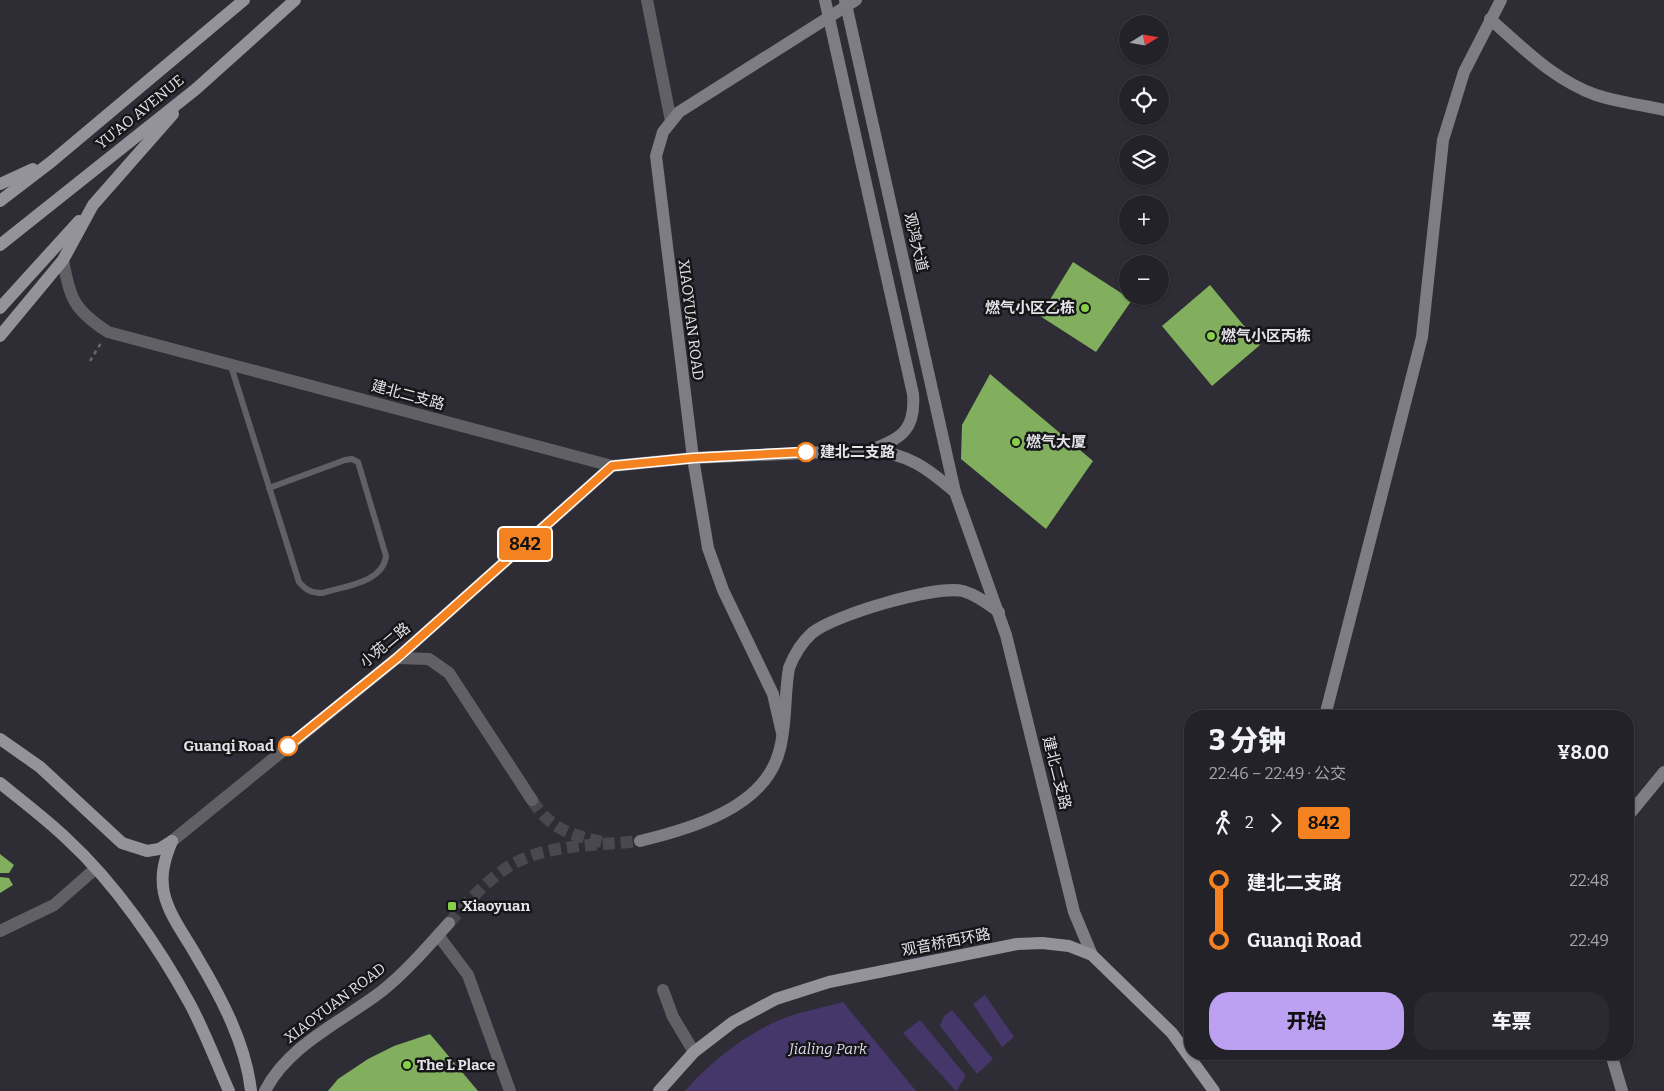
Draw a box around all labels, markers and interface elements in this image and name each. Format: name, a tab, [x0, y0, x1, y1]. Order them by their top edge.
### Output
north arrow	[1119, 15, 1169, 65]
map controls	[1119, 15, 1169, 305]
street label: YU'AO AVENUE	[92, 71, 188, 153]
button: locate	[1119, 75, 1169, 125]
button: layers	[1119, 135, 1169, 185]
button: +	[1119, 195, 1169, 245]
street label: 观鸿大道	[900, 211, 932, 273]
button: −	[1119, 255, 1169, 305]
street label: XIAOYUAN ROAD	[675, 258, 707, 382]
place label: 燃气小区乙栋	[985, 299, 1075, 317]
marker: 燃气小区乙栋	[1079, 302, 1091, 314]
place label: 燃气小区丙栋	[1221, 327, 1311, 345]
marker: 燃气小区丙栋	[1205, 330, 1217, 342]
street label: 建北二支路	[369, 377, 447, 413]
place label: 燃气大厦	[1026, 433, 1086, 451]
marker: 燃气大厦	[1010, 436, 1022, 448]
marker: 建北二支路	[796, 442, 816, 462]
place label: 建北二支路	[820, 443, 895, 461]
line badge: 842	[496, 528, 554, 560]
text: 842	[509, 533, 541, 555]
street label: 小苑二路	[356, 619, 414, 671]
text: 3 分钟	[1209, 724, 1286, 757]
street label: 建北二支路	[1039, 734, 1075, 812]
marker: Guanqi Road	[278, 736, 298, 756]
place label: Guanqi Road	[183, 737, 274, 755]
text: ¥8.00	[1557, 741, 1609, 764]
text: 22:46 – 22:49 · 公交	[1209, 764, 1346, 783]
icon: walk	[1209, 809, 1237, 837]
icon: forward	[1262, 809, 1290, 837]
text: 842	[1308, 812, 1340, 834]
text: 2	[1245, 813, 1254, 832]
text: 建北二支路	[1247, 871, 1342, 894]
text: 22:48	[1569, 871, 1609, 890]
place label: Xiaoyuan	[462, 897, 530, 915]
marker: Xiaoyuan	[446, 900, 458, 912]
street label: 观音桥西环路	[900, 925, 992, 959]
text: Guanqi Road	[1247, 929, 1362, 952]
text: 22:49	[1569, 931, 1609, 950]
street label: XIAOYUAN ROAD	[281, 959, 389, 1047]
button: 开始	[1209, 992, 1404, 1050]
button: 车票	[1414, 992, 1609, 1050]
park label: Jialing Park	[787, 1040, 868, 1058]
place label: The L Place	[417, 1056, 495, 1074]
marker: The L Place	[401, 1059, 413, 1071]

